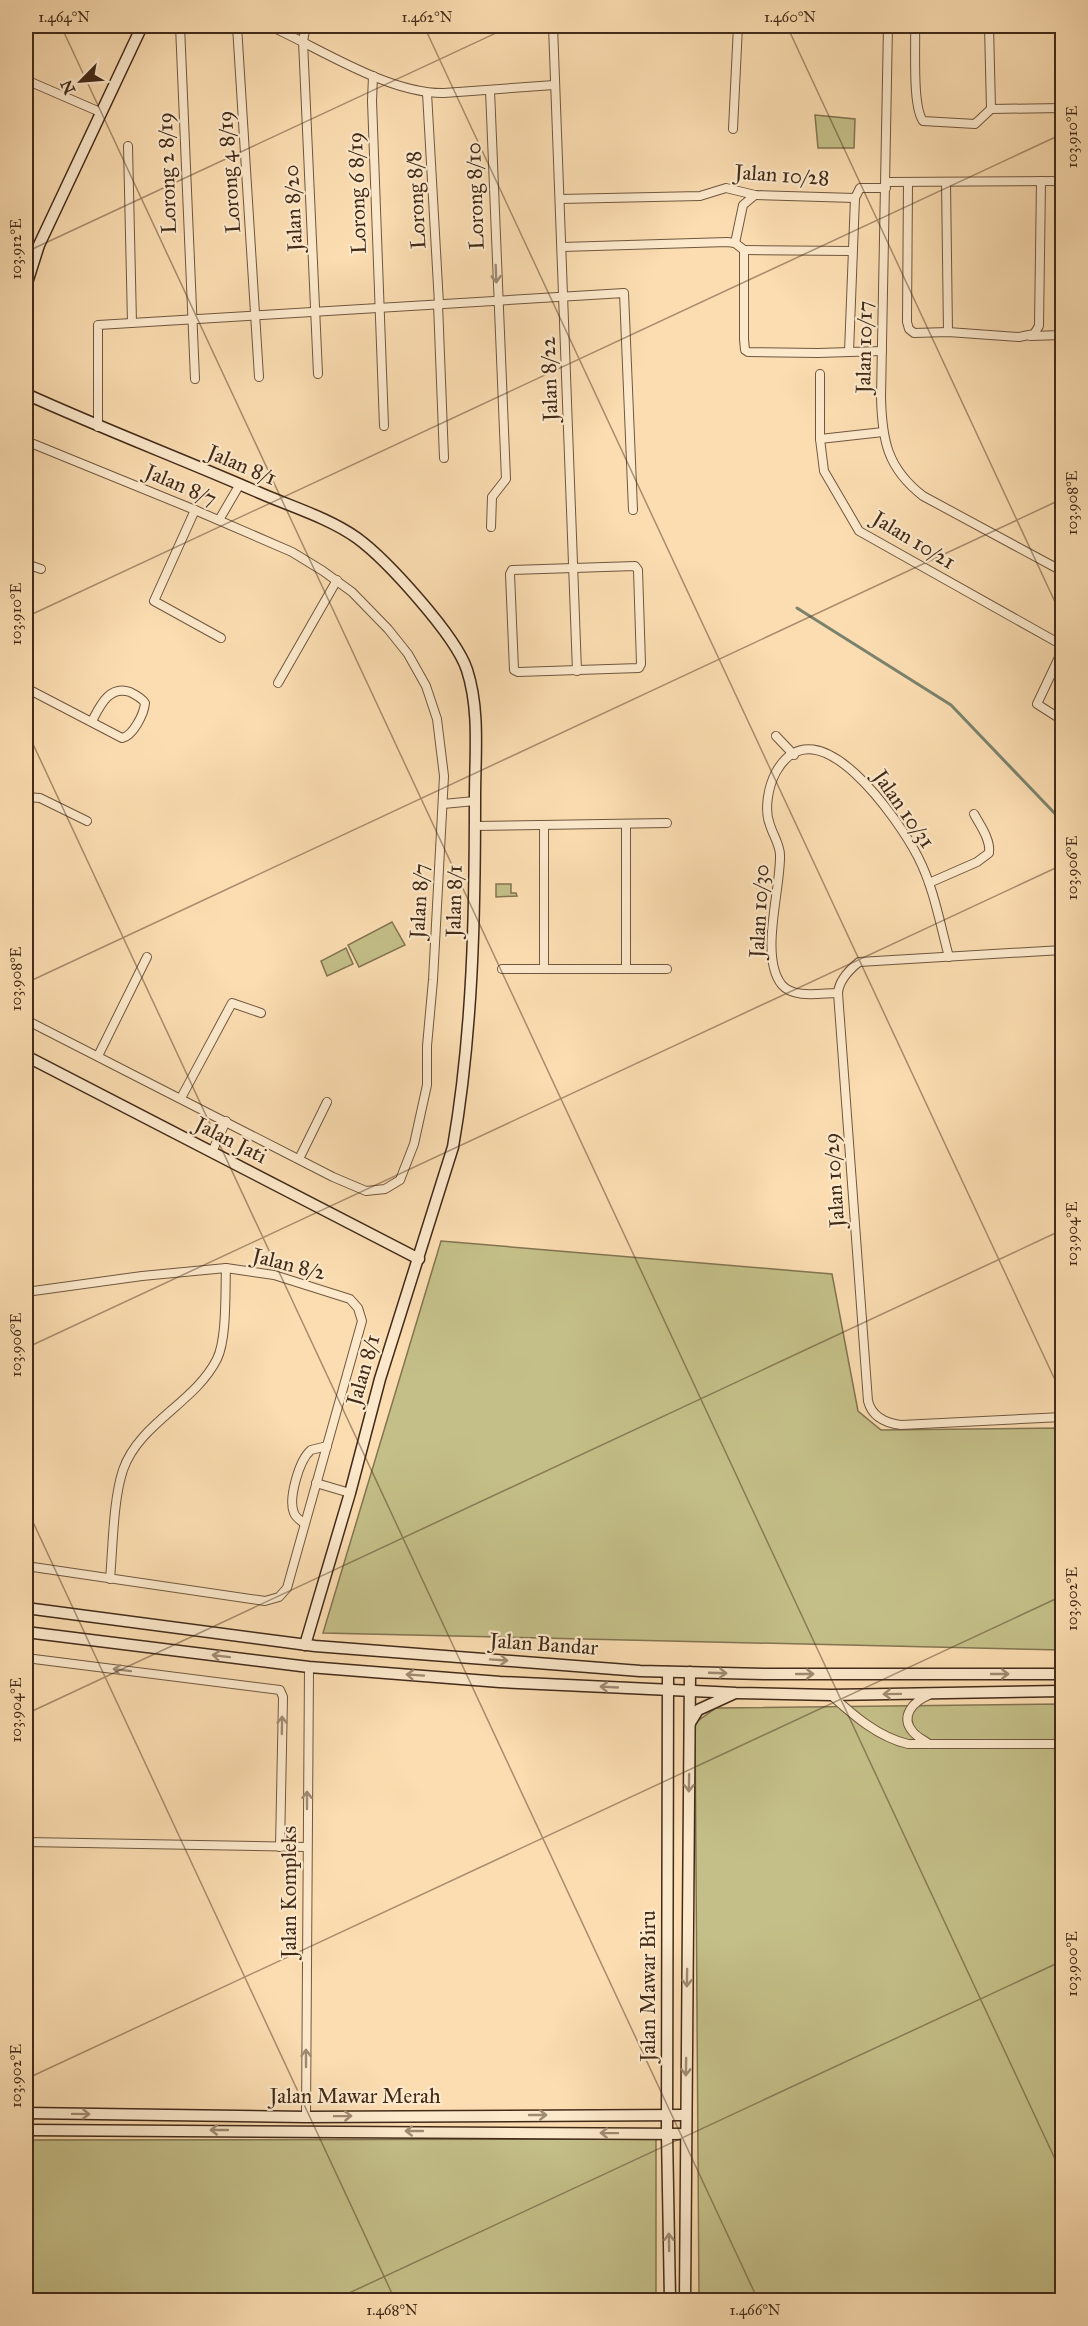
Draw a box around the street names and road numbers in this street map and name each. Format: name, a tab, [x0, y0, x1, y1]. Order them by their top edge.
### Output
street label: Lorong 4 8/19	[212, 110, 246, 234]
street label: Lorong 2 8/19	[152, 112, 182, 234]
street label: Lorong 6 8/19	[342, 132, 372, 254]
street label: Lorong 8/10	[460, 142, 490, 250]
street label: Lorong 8/8	[400, 150, 432, 250]
street label: Jalan 10/28	[732, 159, 830, 191]
street label: Jalan 8/20	[278, 164, 308, 254]
street label: Jalan 10/17	[850, 300, 878, 396]
street label: Jalan 8/22	[535, 336, 564, 424]
street label: Jalan 8/1	[202, 438, 280, 491]
street label: Jalan 8/7	[139, 458, 221, 512]
street label: Jalan 10/21	[866, 504, 960, 575]
street label: Jalan 10/31	[866, 763, 940, 853]
street label: Jalan 8/7	[404, 863, 434, 941]
street label: Jalan 10/30	[743, 863, 774, 961]
street label: Jalan 8/1	[440, 865, 468, 939]
street label: Jalan Jati	[189, 1110, 272, 1169]
street label: Jalan 10/29	[818, 1132, 850, 1230]
street label: Jalan 8/2	[248, 1242, 329, 1286]
street label: Jalan 8/1	[340, 1332, 385, 1410]
street label: Jalan Bandar	[487, 1627, 599, 1661]
street label: Jalan Kompleks	[276, 1826, 302, 1960]
street label: Jalan Mawar Biru	[635, 1910, 661, 2064]
street label: Jalan Mawar Merah	[267, 2083, 441, 2109]

